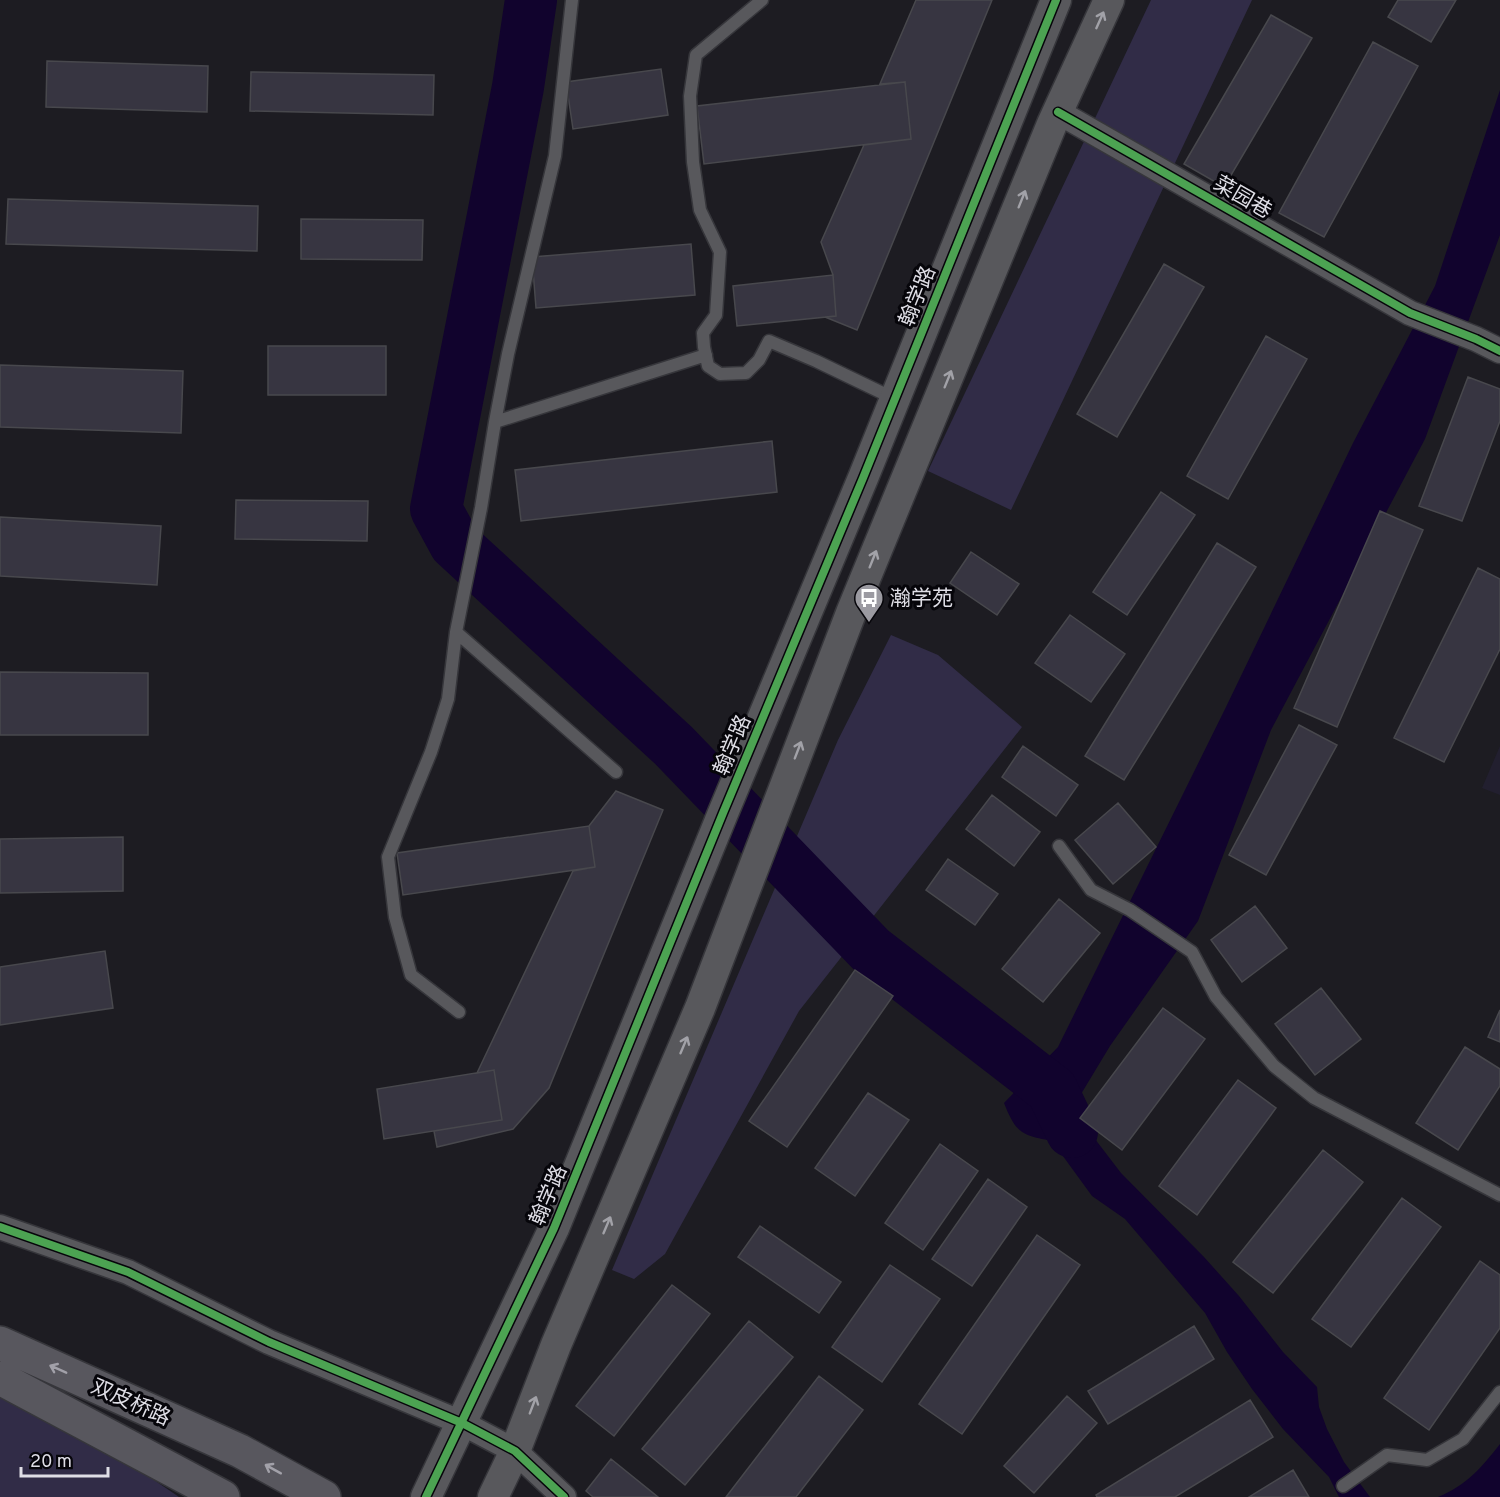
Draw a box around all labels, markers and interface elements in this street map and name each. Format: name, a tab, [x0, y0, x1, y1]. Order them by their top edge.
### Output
one-way arrow	[1094, 11, 1106, 29]
street label: 菜园巷	[1208, 171, 1276, 226]
one-way arrow	[1017, 190, 1028, 208]
street label: 翰学路	[894, 262, 943, 331]
one-way arrow	[943, 370, 954, 389]
one-way arrow	[868, 550, 879, 569]
bus stop icon: 瀚学苑	[853, 582, 885, 624]
place label: 瀚学苑	[890, 586, 953, 613]
street label: 翰学路	[709, 711, 758, 780]
one-way arrow	[794, 741, 805, 759]
one-way arrow	[679, 1037, 690, 1055]
street label: 翰学路	[525, 1161, 574, 1230]
one-way arrow	[602, 1216, 613, 1234]
one-way arrow	[50, 1363, 68, 1375]
street label: 双皮桥路	[87, 1374, 174, 1433]
one-way arrow	[528, 1396, 539, 1415]
scale bar	[21, 1440, 108, 1478]
text: 20 m	[30, 1451, 72, 1474]
one-way arrow	[265, 1463, 282, 1475]

